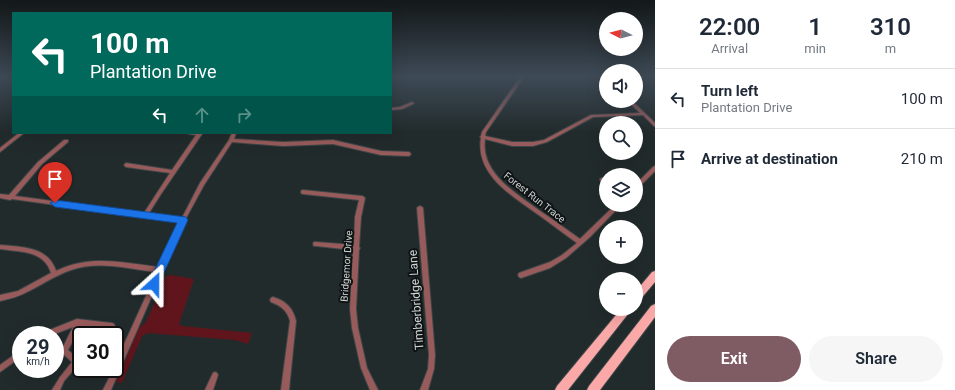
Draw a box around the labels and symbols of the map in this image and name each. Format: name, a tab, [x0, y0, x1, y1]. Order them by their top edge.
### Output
north arrow	[599, 12, 643, 56]
pin	[38, 162, 72, 203]
street label: Forest Run Trace	[502, 170, 568, 225]
street label: Bridgemor Drive	[339, 230, 354, 302]
street label: Timberbridge Lane	[406, 249, 426, 351]
position arrow	[133, 263, 175, 305]
speed limit sign: 30	[72, 326, 124, 378]

